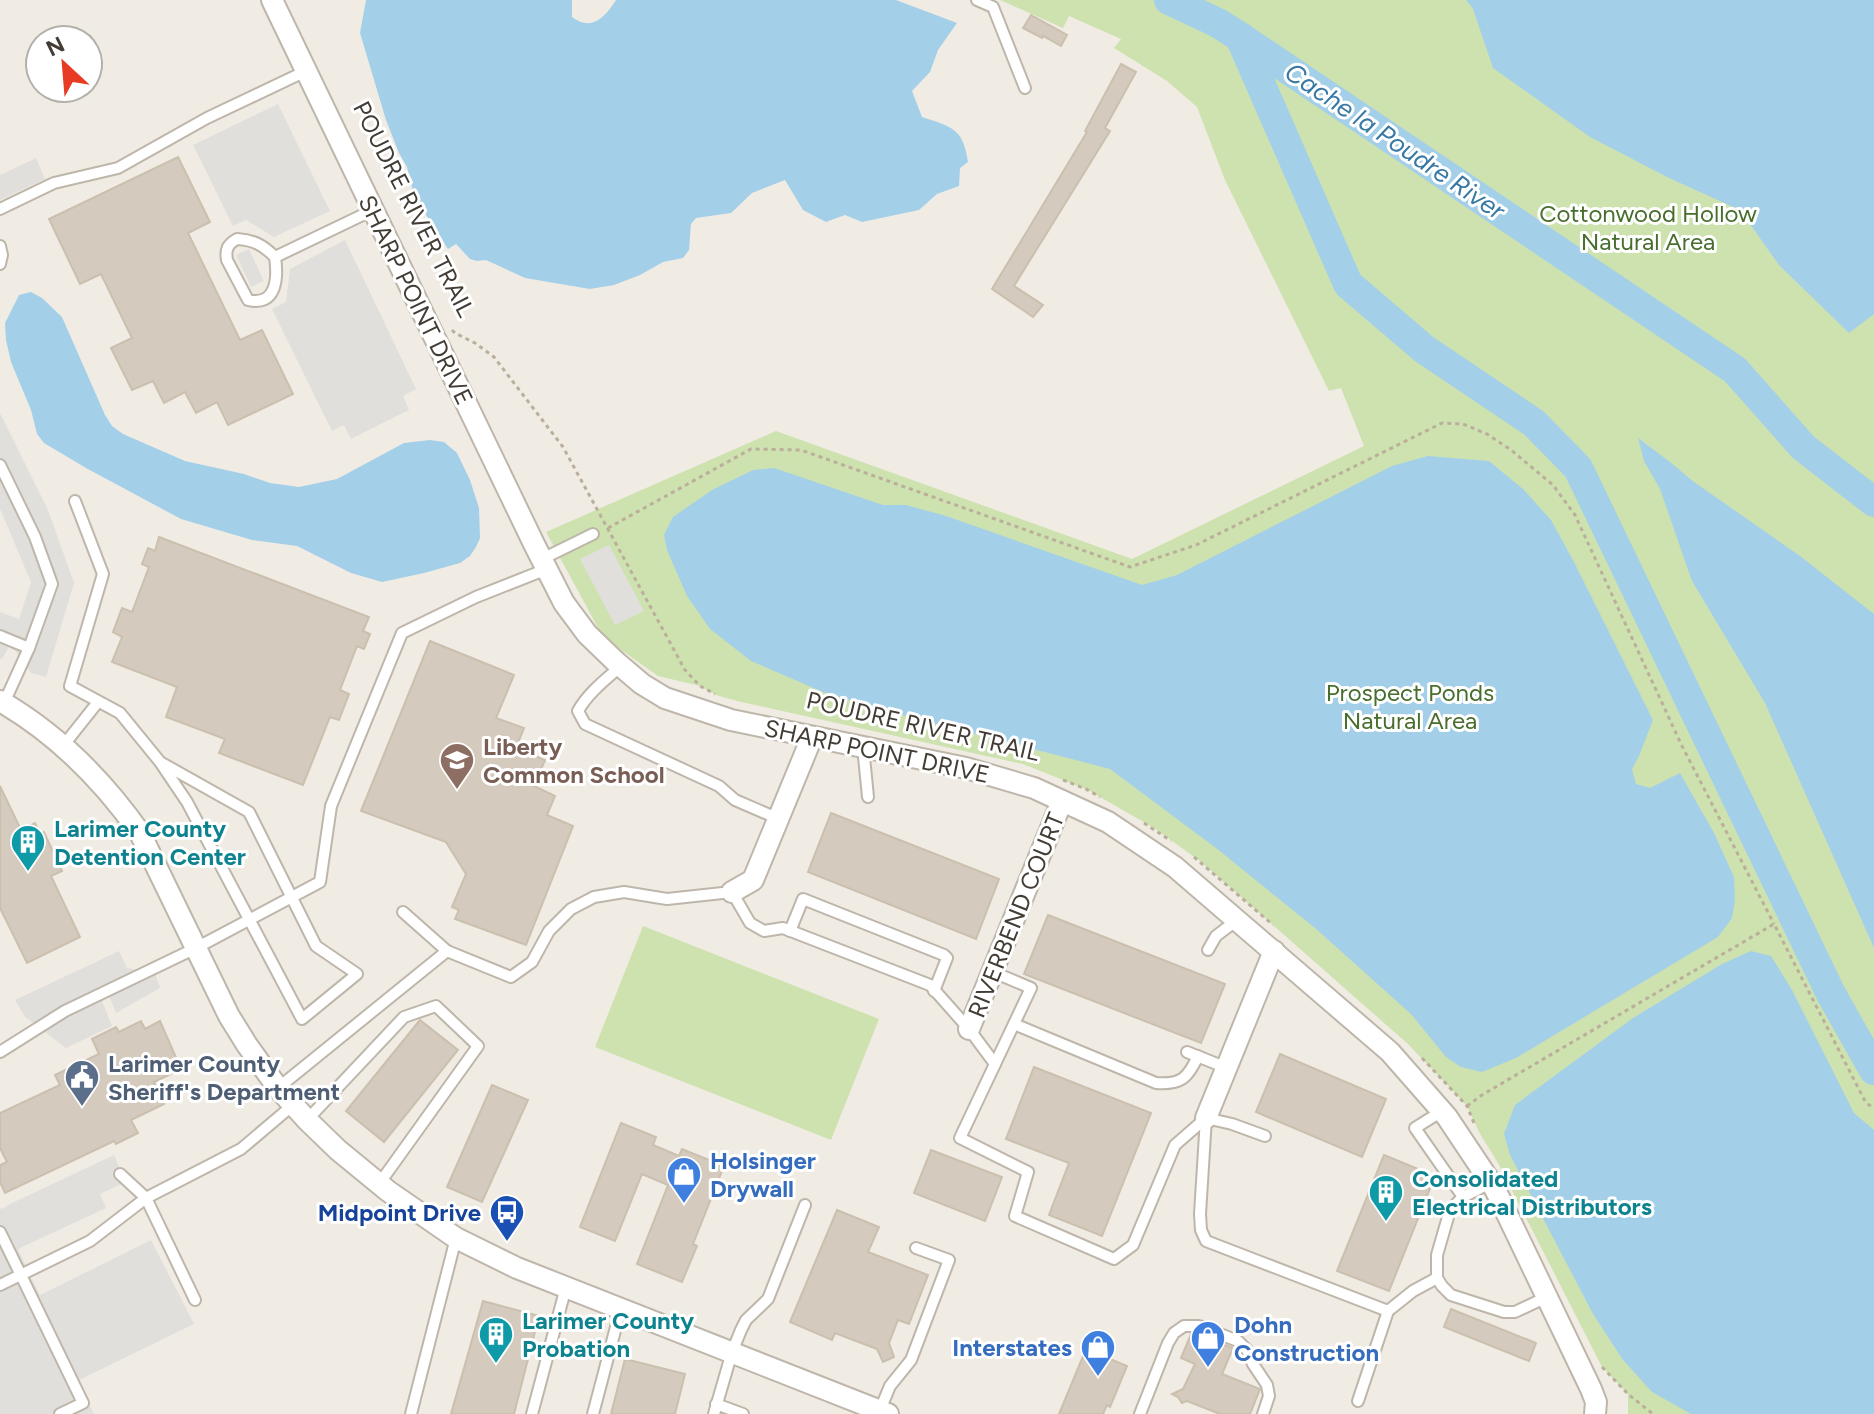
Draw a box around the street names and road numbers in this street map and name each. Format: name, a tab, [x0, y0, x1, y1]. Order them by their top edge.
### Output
street label: POUDRE RIVER TRAIL	[347, 96, 481, 322]
street label: SHARP POINT DRIVE	[353, 190, 479, 410]
street label: POUDRE RIVER TRAIL	[804, 685, 1043, 767]
street label: SHARP POINT DRIVE	[762, 713, 992, 789]
street label: RIVERBEND COURT	[962, 808, 1070, 1022]

